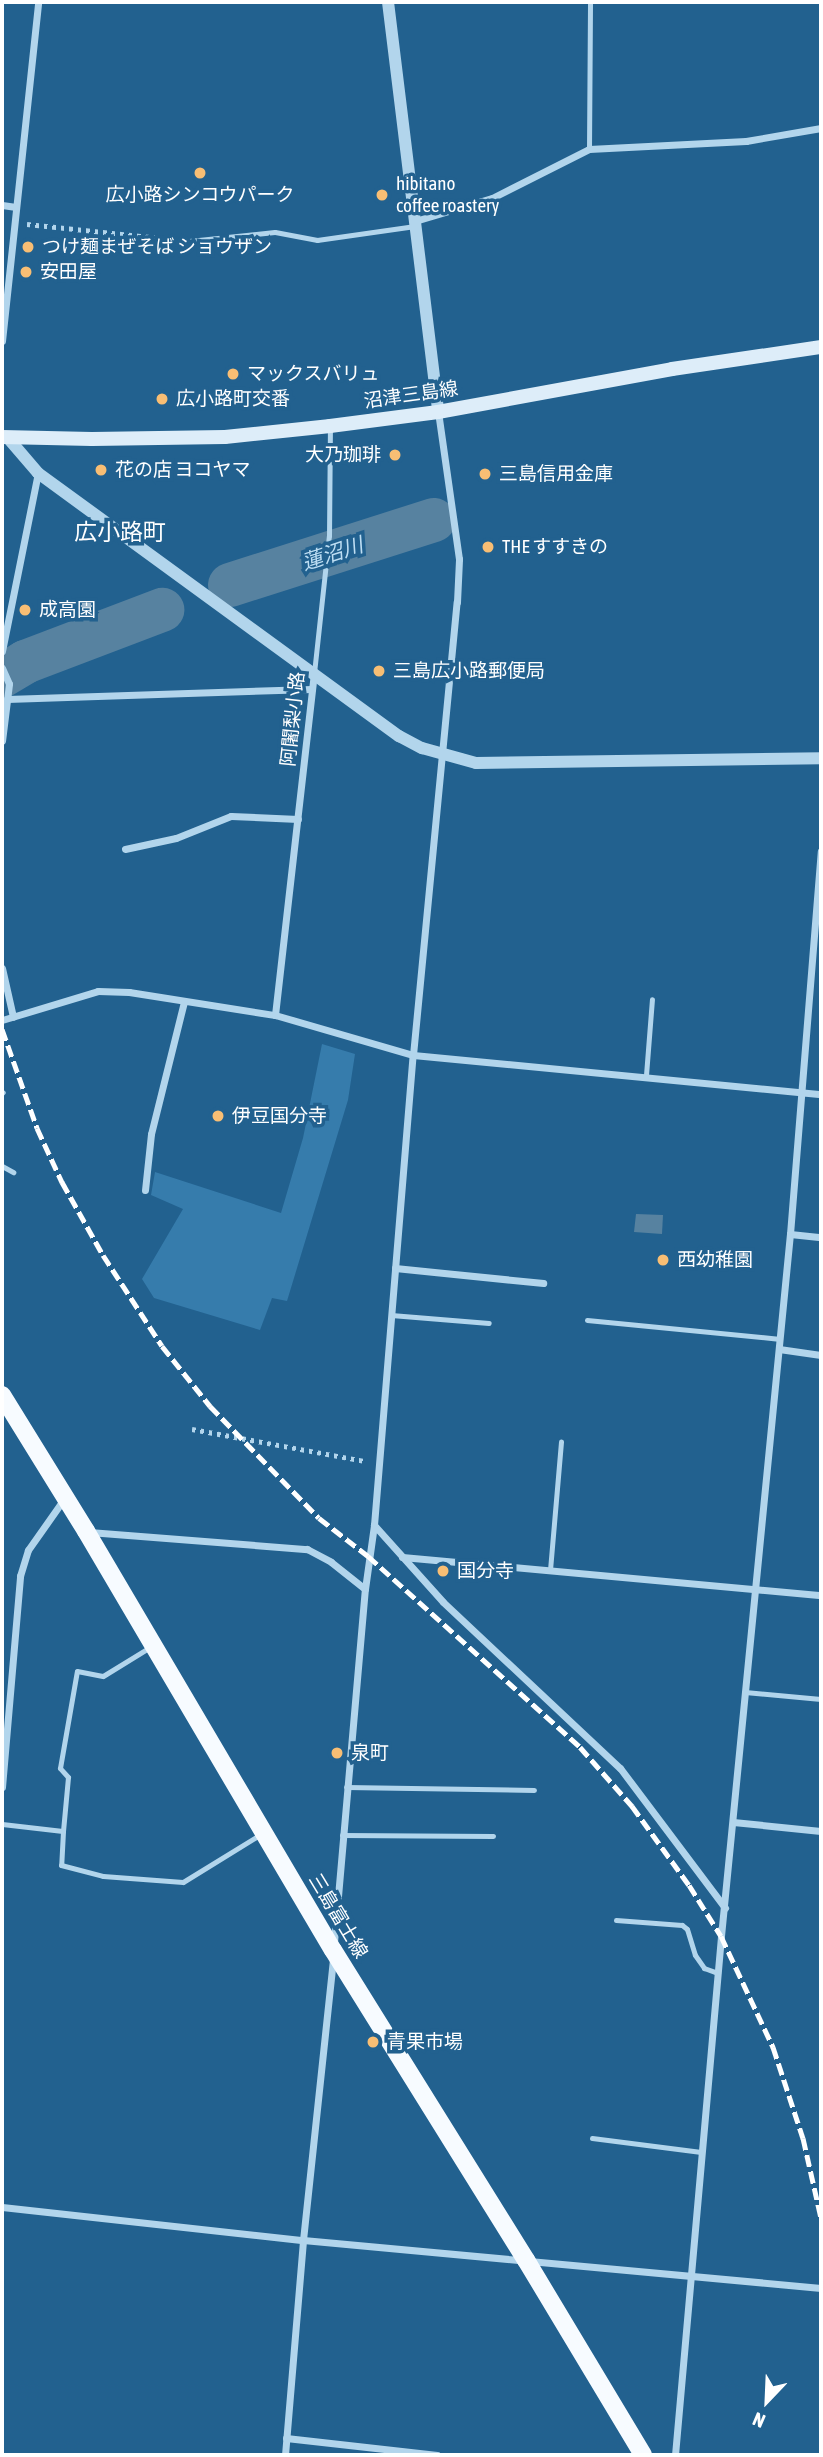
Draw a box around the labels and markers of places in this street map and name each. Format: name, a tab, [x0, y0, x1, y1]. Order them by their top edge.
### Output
marker: 広小路シンコウパーク	[192, 165, 208, 181]
place label: hibitano coffee roastery	[396, 173, 499, 217]
place label: 広小路シンコウパーク	[105, 184, 295, 206]
marker: hibitano coffee roastery	[374, 187, 390, 203]
place label: つけ麺まぜそば ショウザン	[42, 236, 273, 258]
marker: つけ麺まぜそば ショウザン	[20, 239, 36, 255]
place label: 安田屋	[40, 261, 97, 283]
marker: 安田屋	[18, 264, 34, 280]
place label: マックスバリュ	[247, 363, 380, 385]
marker: マックスバリュ	[225, 366, 241, 382]
place label: 広小路町交番	[176, 388, 290, 410]
marker: 広小路町交番	[154, 391, 170, 407]
place label: 大乃珈琲	[305, 444, 381, 466]
marker: 大乃珈琲	[387, 447, 403, 463]
place label: 花の店 ヨコヤマ	[115, 459, 251, 481]
marker: 花の店 ヨコヤマ	[93, 462, 109, 478]
place label: 三島信用金庫	[499, 463, 613, 485]
marker: 三島信用金庫	[477, 466, 493, 482]
place label: THE すすきの	[502, 536, 608, 558]
marker: THE すすきの	[480, 539, 496, 555]
place label: 成高園	[39, 599, 96, 621]
marker: 成高園	[17, 602, 33, 618]
place label: 三島広小路郵便局	[393, 660, 545, 682]
marker: 三島広小路郵便局	[371, 663, 387, 679]
place label: 伊豆国分寺	[232, 1105, 327, 1127]
marker: 伊豆国分寺	[210, 1108, 226, 1124]
place label: 西幼稚園	[677, 1249, 753, 1271]
marker: 西幼稚園	[655, 1252, 671, 1268]
place label: 国分寺	[457, 1560, 514, 1582]
marker: 国分寺	[435, 1563, 451, 1579]
place label: 泉町	[351, 1742, 389, 1764]
marker: 泉町	[329, 1745, 345, 1761]
place label: 青果市場	[387, 2031, 463, 2053]
marker: 青果市場	[365, 2034, 381, 2050]

